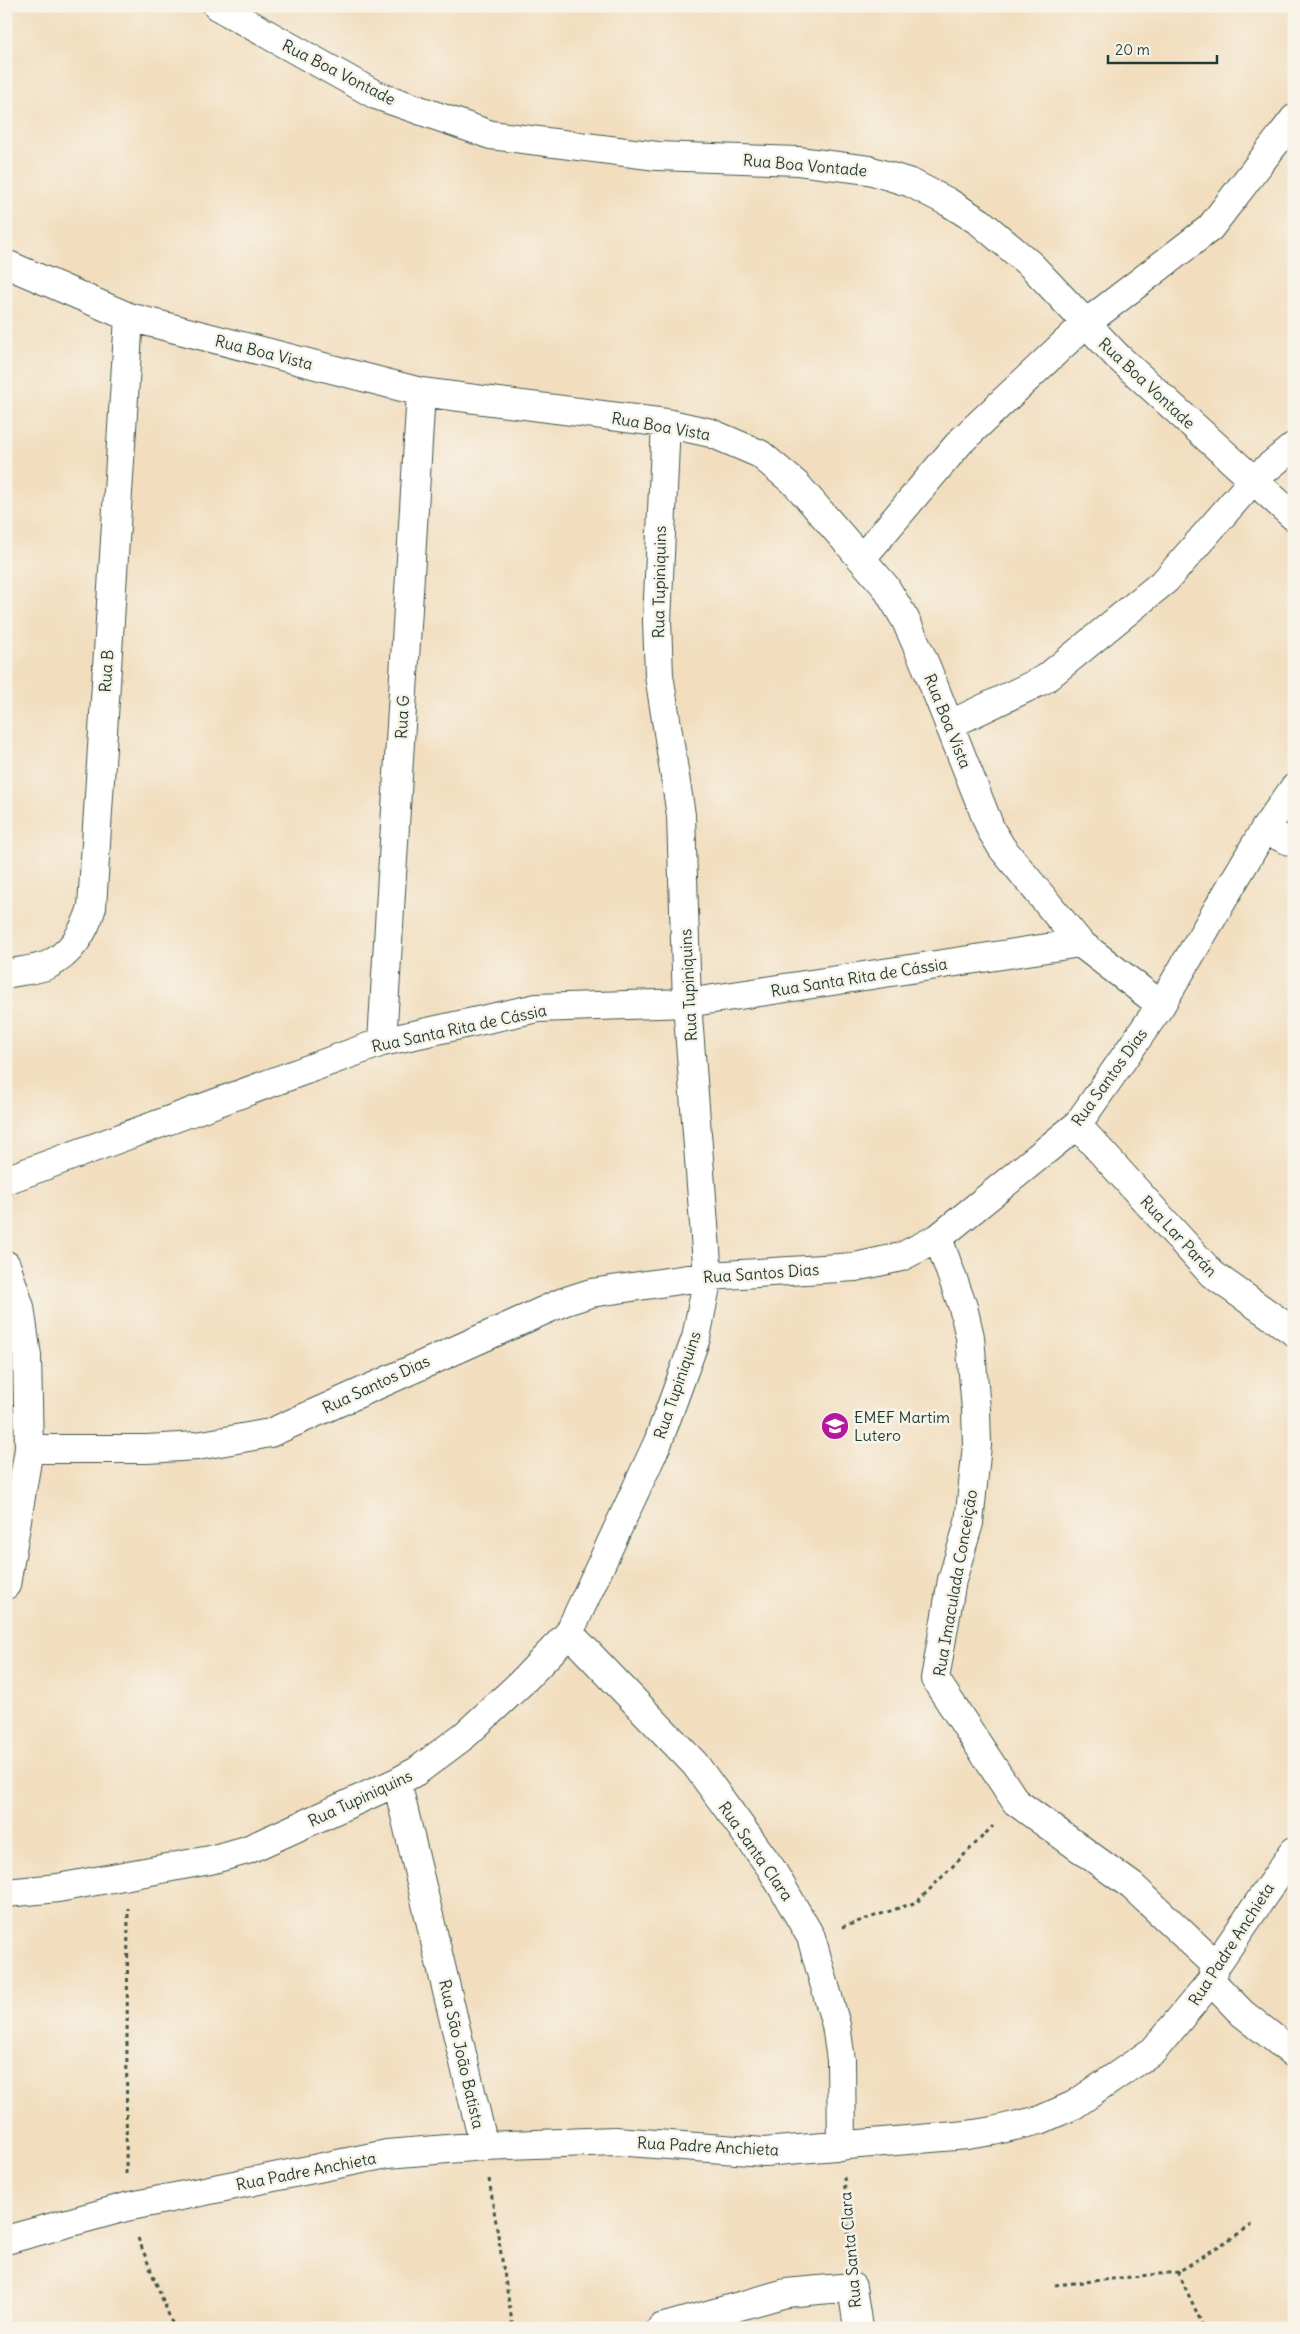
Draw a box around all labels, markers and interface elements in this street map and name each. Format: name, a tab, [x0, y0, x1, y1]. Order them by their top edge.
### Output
scale bar	[1108, 32, 1216, 64]
street label: Rua Boa Vontade	[279, 35, 399, 109]
text: 20 m	[1115, 40, 1150, 59]
street label: Rua Boa Vontade	[742, 150, 868, 180]
street label: Rua Boa Vista	[213, 330, 315, 374]
street label: Rua Boa Vontade	[1095, 333, 1199, 433]
street label: Rua Boa Vista	[610, 407, 712, 445]
street label: Rua Tupiniquins	[648, 525, 670, 639]
street label: Rua B	[95, 649, 117, 693]
street label: Rua Boa Vista	[920, 671, 976, 771]
street label: Rua G	[391, 695, 413, 739]
street label: Rua Tupiniquins	[675, 928, 701, 1042]
street label: Rua Santa Rita de Cássia	[769, 953, 949, 1001]
street label: Rua Santa Rita de Cássia	[370, 1000, 548, 1056]
street label: Rua Santos Dias	[1067, 1024, 1151, 1130]
street label: Rua Lar Parán	[1136, 1191, 1222, 1281]
street label: Rua Santos Dias	[702, 1259, 820, 1287]
street label: Rua Tupiniquins	[649, 1328, 705, 1442]
street label: Rua Santos Dias	[319, 1350, 433, 1418]
place label: EMEF Martim Lutero	[854, 1407, 950, 1445]
school or university icon: EMEF Martim Lutero	[820, 1411, 850, 1441]
street label: Rua Imaculada Conceição	[929, 1488, 981, 1678]
street label: Rua Tupiniquins	[305, 1765, 415, 1831]
street label: Rua Santa Clara	[714, 1798, 798, 1904]
street label: Rua Padre Anchieta	[1184, 1879, 1278, 2009]
street label: Rua São João Batista	[435, 1978, 489, 2130]
street label: Rua Padre Anchieta	[636, 2132, 780, 2160]
street label: Rua Padre Anchieta	[234, 2148, 378, 2194]
street label: Rua Santa Clara	[835, 2191, 865, 2309]

